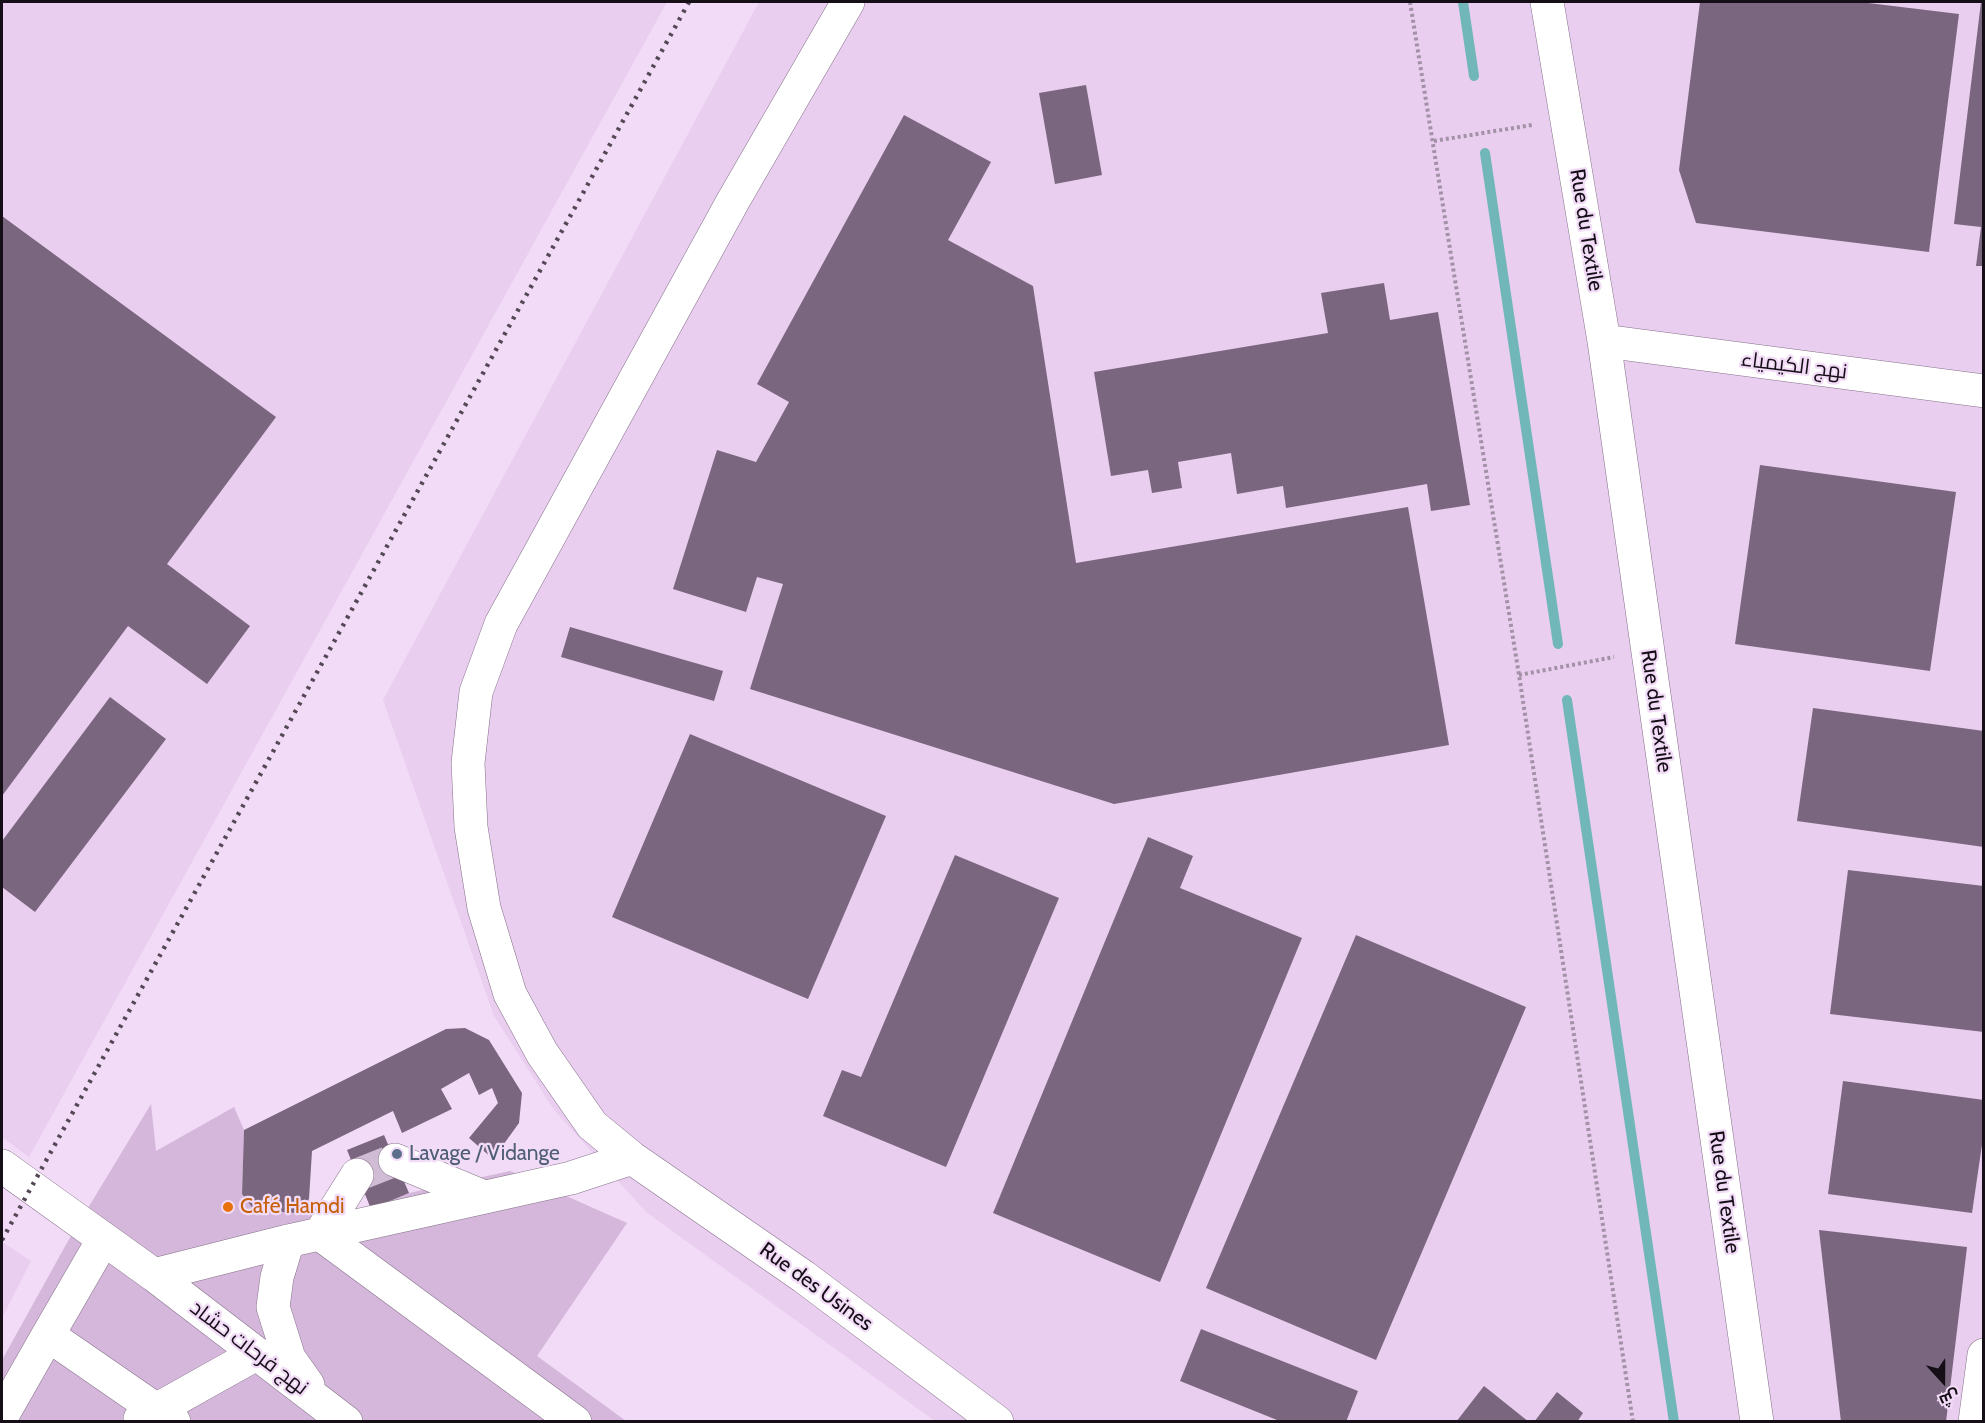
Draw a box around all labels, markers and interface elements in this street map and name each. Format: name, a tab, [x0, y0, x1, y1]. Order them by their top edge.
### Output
street label: Rue du Textile	[1564, 167, 1608, 293]
street label: نهج الكيمياء	[1739, 347, 1849, 385]
street label: Rue du Textile	[1635, 648, 1677, 774]
street label: Rue du Textile	[1703, 1129, 1745, 1255]
place label: Lavage / Vidange	[409, 1141, 560, 1167]
marker: Lavage / Vidange	[390, 1147, 404, 1161]
place label: Café Hamdi	[240, 1194, 344, 1220]
marker: Café Hamdi	[221, 1200, 235, 1214]
street label: Rue des Usines	[754, 1237, 878, 1337]
street label: نهج فرحات حشاد	[185, 1295, 313, 1401]
north arrow	[1913, 1351, 1973, 1411]
text: ش	[1937, 1386, 1963, 1411]

